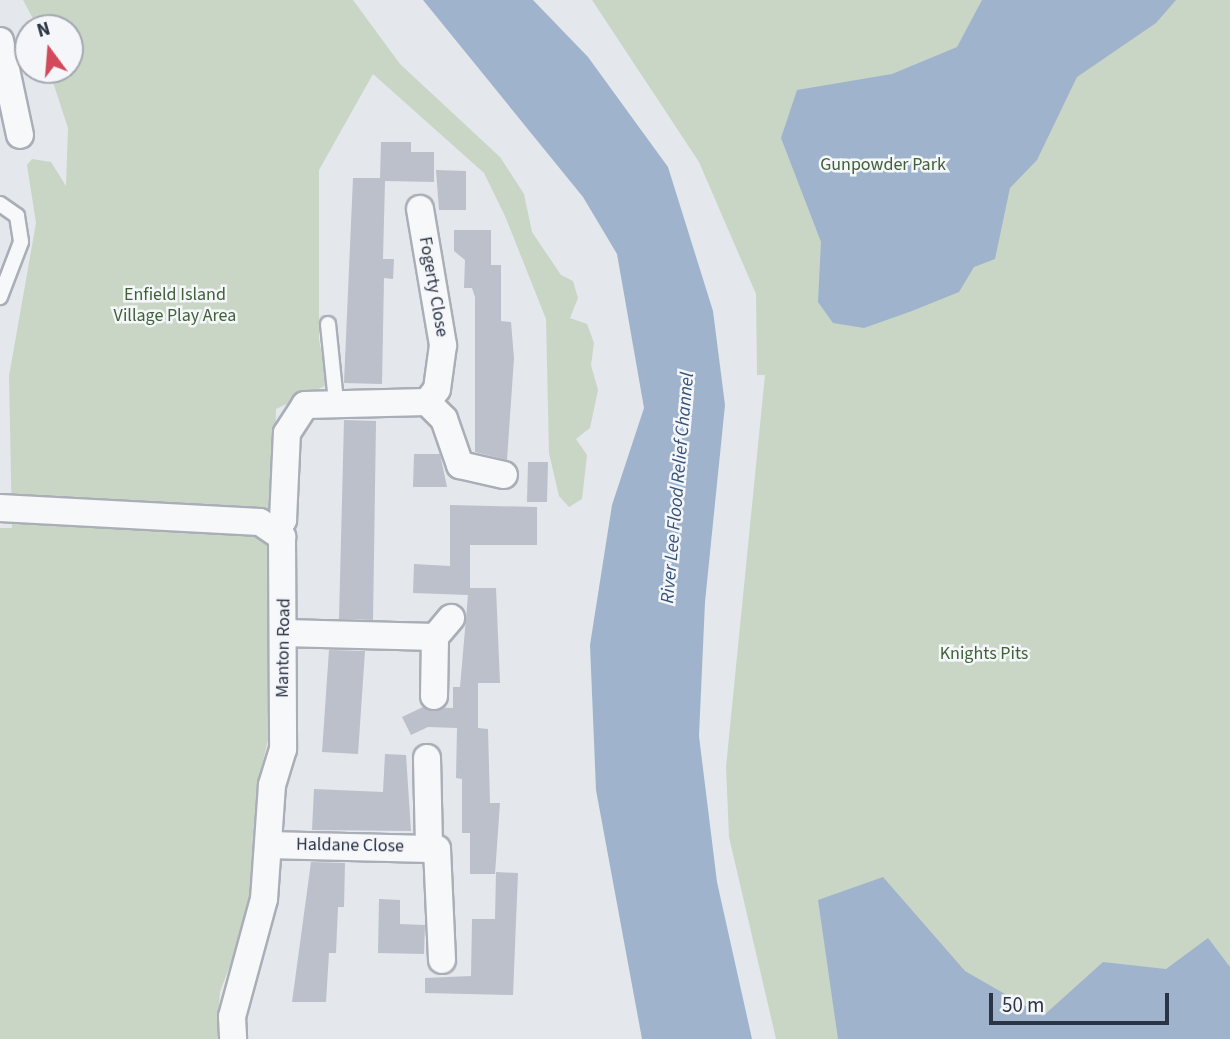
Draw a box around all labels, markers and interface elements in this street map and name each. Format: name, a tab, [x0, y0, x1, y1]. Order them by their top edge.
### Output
north arrow	[14, 14, 84, 84]
text: N	[34, 16, 53, 45]
park label: Gunpowder Park	[820, 154, 946, 176]
street label: Fogerty Close	[414, 235, 452, 339]
park label: Enfield Island Village Play Area	[114, 285, 236, 328]
water label: River Lee Flood Relief Channel	[657, 371, 699, 605]
street label: Manton Road	[272, 598, 296, 698]
park label: Knights Pits	[940, 643, 1028, 665]
street label: Haldane Close	[296, 834, 404, 858]
scale bar	[992, 979, 1172, 1023]
text: 50 m	[1002, 990, 1044, 1020]

